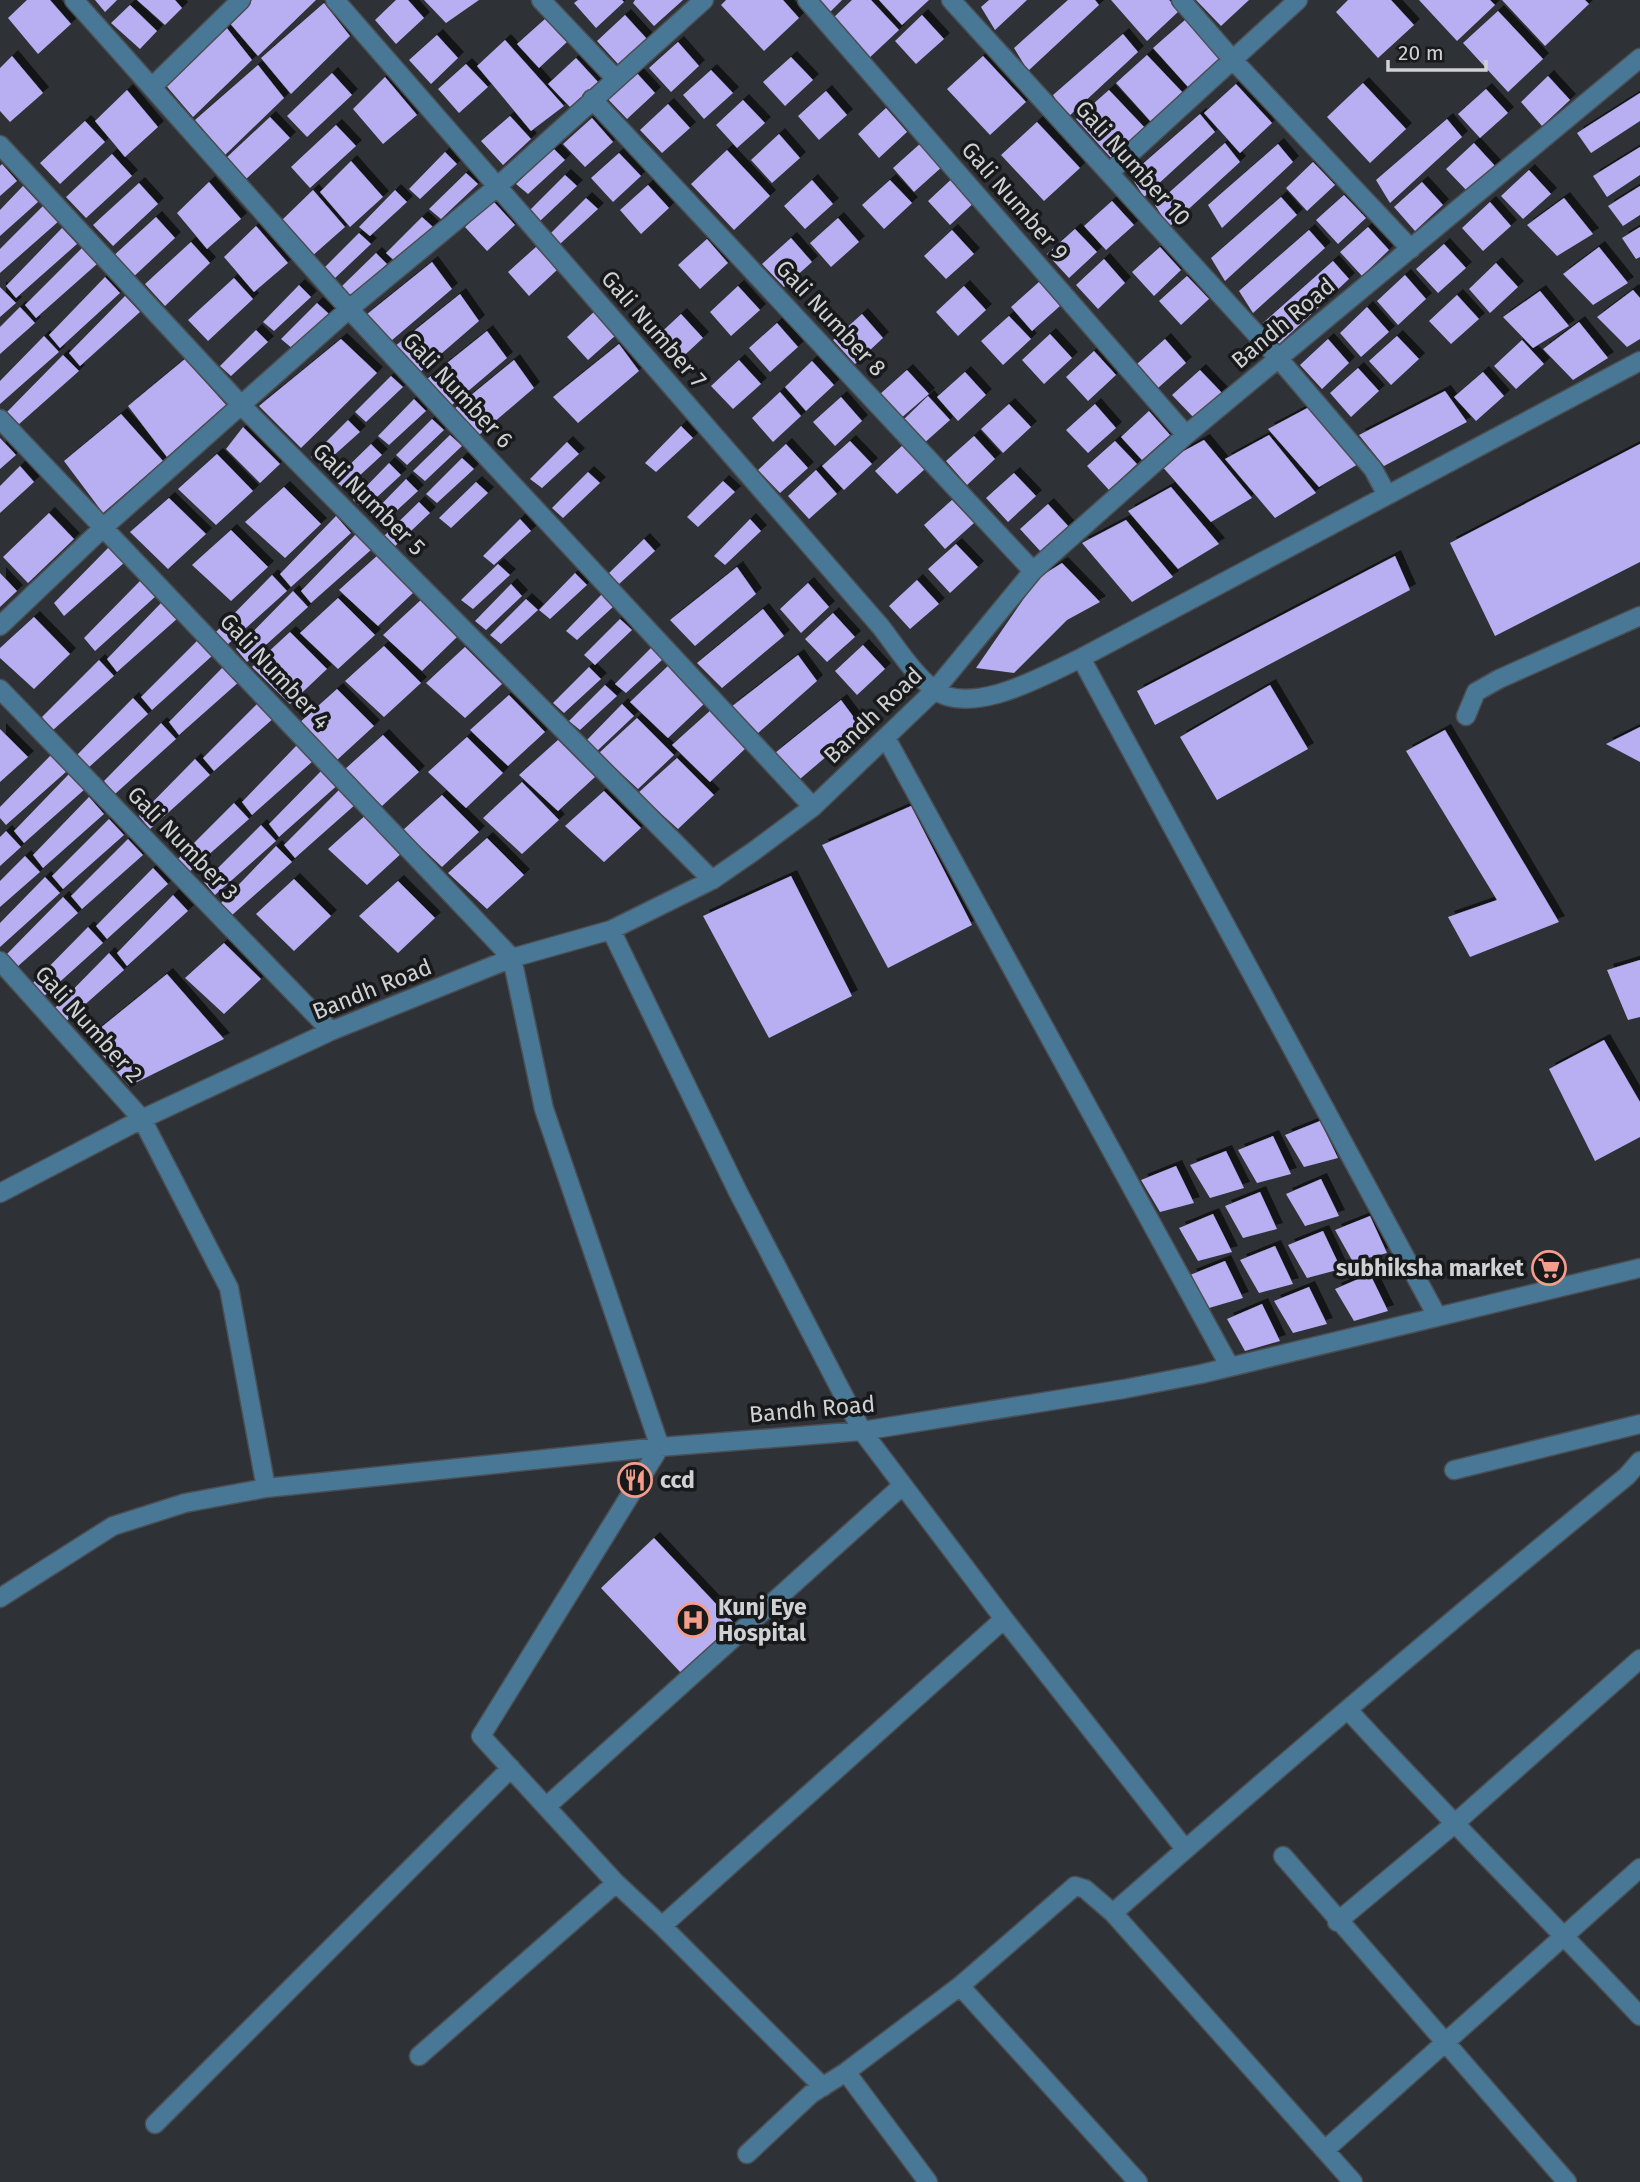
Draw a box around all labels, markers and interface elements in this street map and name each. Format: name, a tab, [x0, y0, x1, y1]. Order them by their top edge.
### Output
scale bar	[1388, 28, 1486, 72]
text: 20 m	[1398, 40, 1444, 66]
street label: Gali Number 10	[1069, 95, 1197, 231]
street label: Gali Number 9	[956, 136, 1074, 266]
street label: Gali Number 8	[770, 254, 892, 382]
street label: Gali Number 7	[595, 265, 713, 393]
street label: Bandh Road	[1226, 272, 1340, 374]
street label: Gali Number 6	[397, 326, 519, 454]
street label: Gali Number 5	[307, 437, 431, 561]
street label: Gali Number 4	[214, 607, 336, 735]
street label: Bandh Road	[818, 661, 928, 769]
street label: Gali Number 3	[122, 780, 244, 906]
street label: Bandh Road	[308, 952, 436, 1026]
street label: Gali Number 2	[29, 960, 149, 1088]
supermarket icon: subhiksha market	[1530, 1249, 1568, 1287]
place label: subhiksha market	[1336, 1254, 1525, 1282]
street label: Bandh Road	[748, 1390, 876, 1428]
restaurant icon: ccd	[616, 1461, 654, 1499]
place label: ccd	[660, 1466, 695, 1494]
place label: Kunj Eye Hospital	[718, 1593, 807, 1647]
hospital icon: Kunj Eye Hospital	[674, 1601, 712, 1639]

